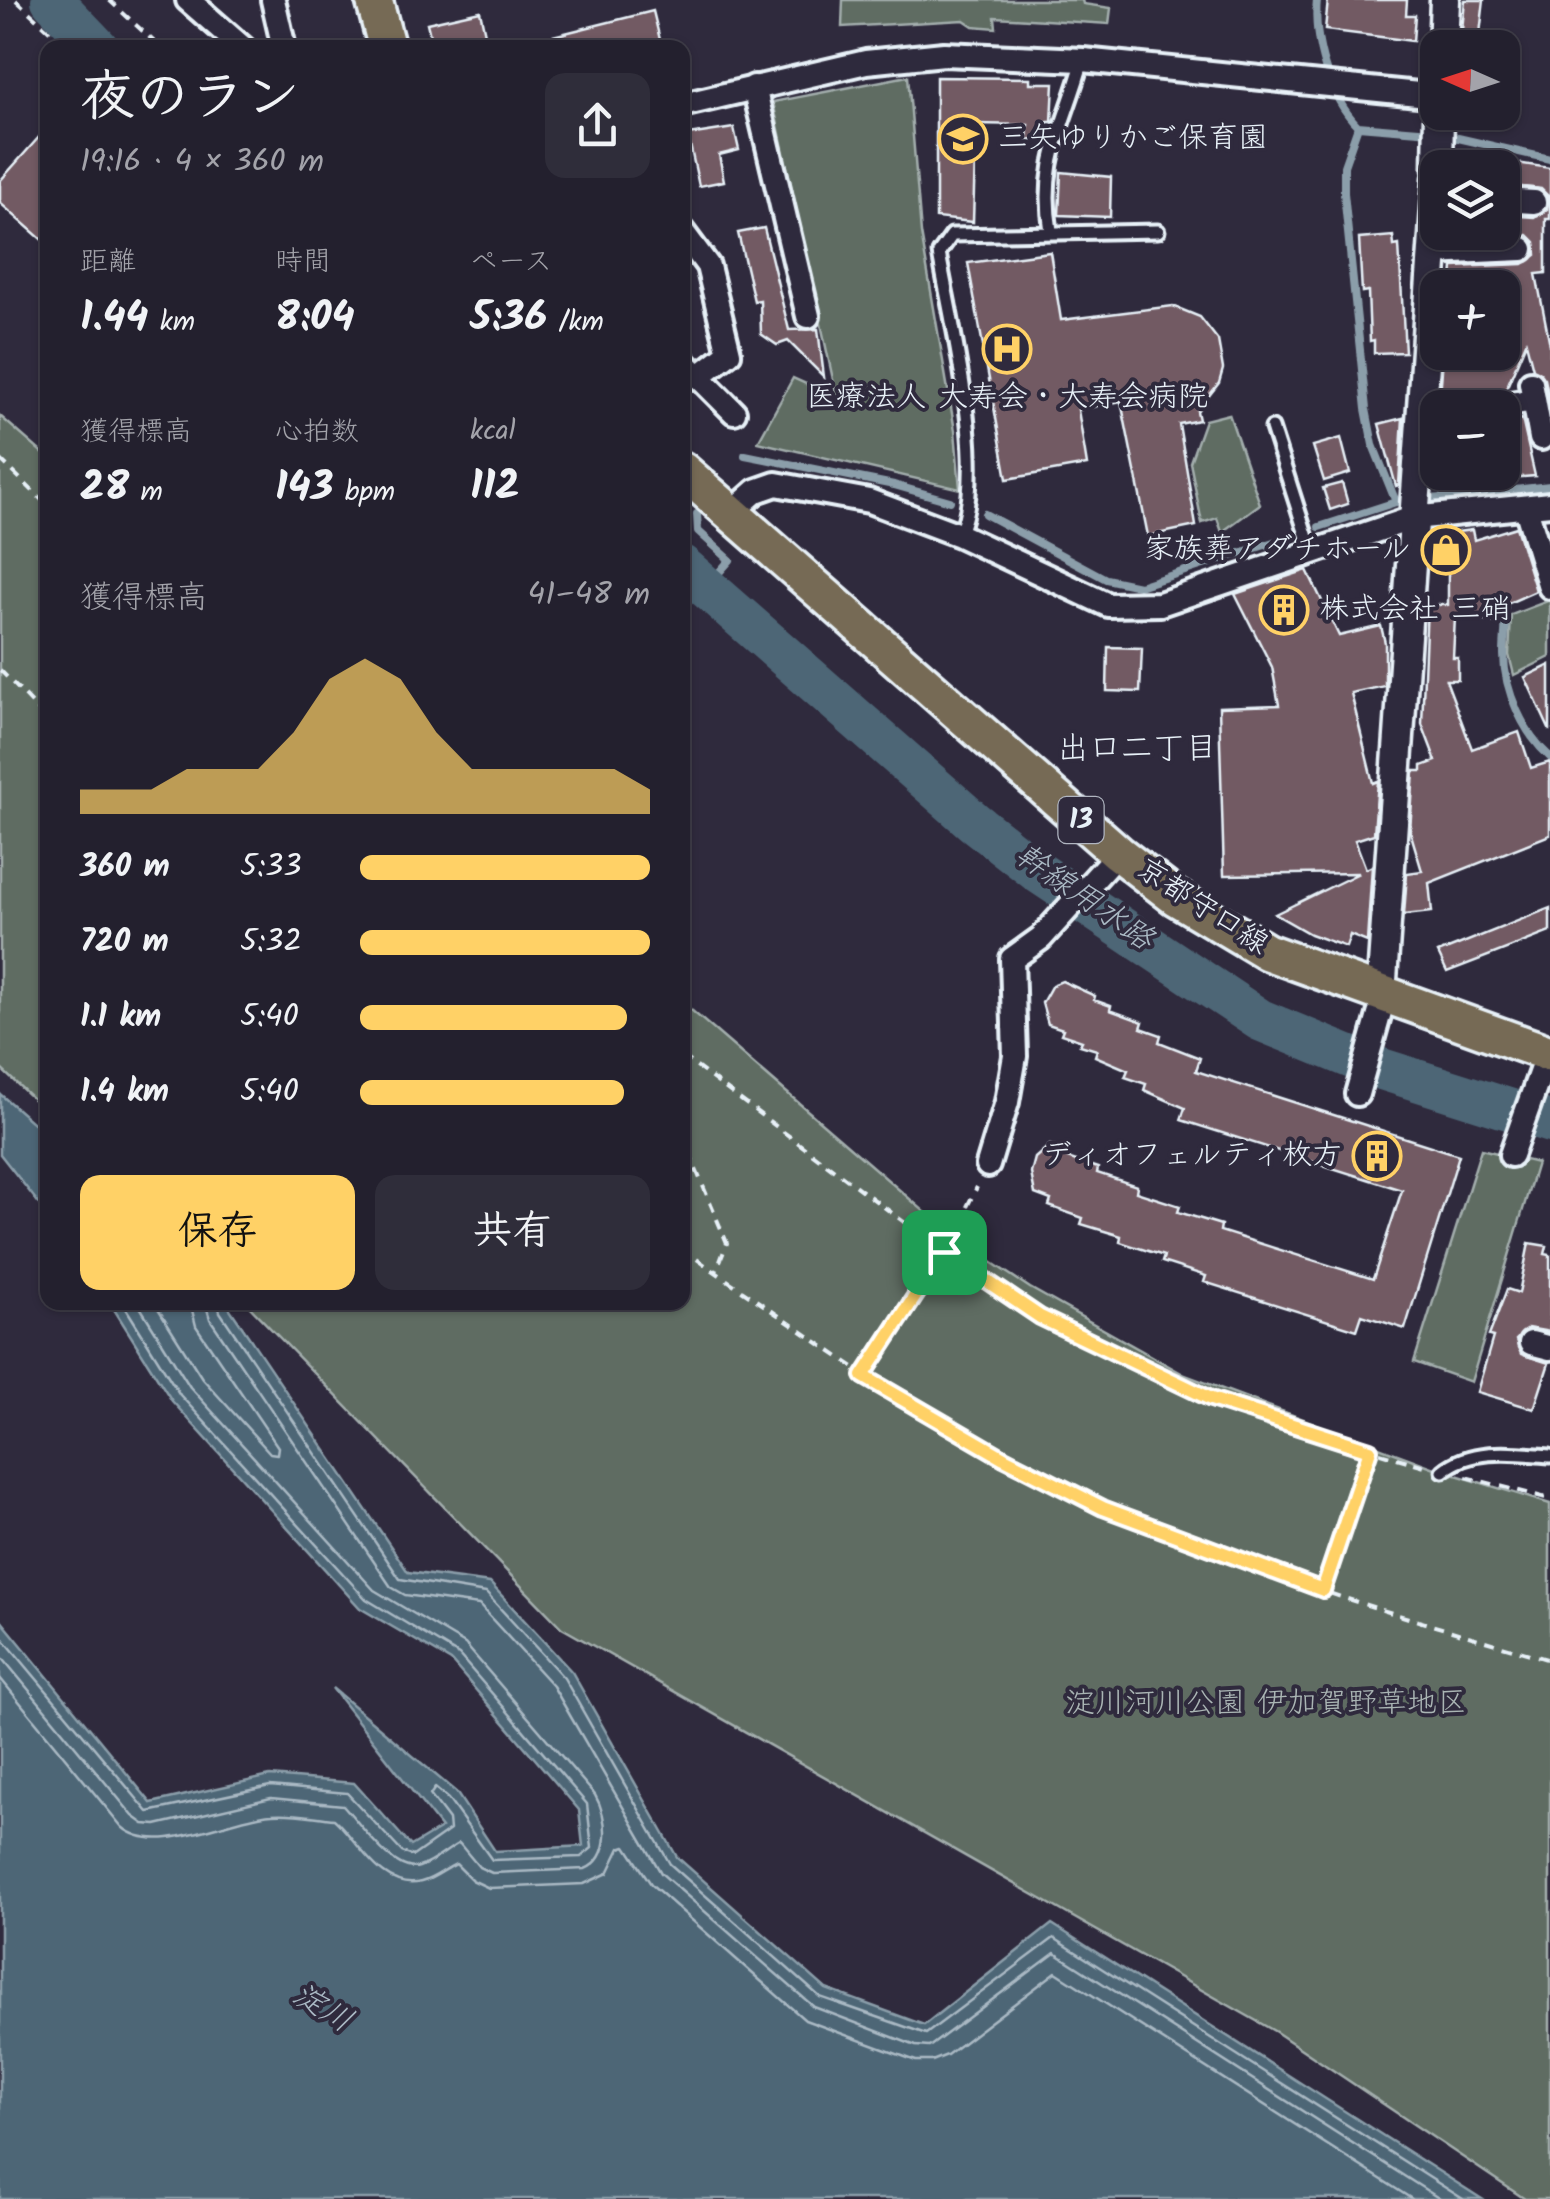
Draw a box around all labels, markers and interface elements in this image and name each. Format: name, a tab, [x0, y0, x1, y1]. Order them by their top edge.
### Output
north arrow	[1420, 30, 1520, 130]
map controls	[1420, 30, 1520, 490]
text: 夜のラン	[80, 56, 300, 143]
button: share	[545, 73, 650, 178]
school or university icon: 三矢ゆりかご保育園	[937, 113, 989, 165]
place label: 三矢ゆりかご保育園	[998, 115, 1268, 163]
text: 19:16 · 4 × 360 m	[80, 137, 324, 188]
button: layers	[1420, 150, 1520, 250]
text: 距離	[80, 240, 136, 285]
text: 時間	[275, 240, 331, 285]
text: ペース	[470, 240, 552, 285]
button: +	[1420, 270, 1520, 370]
text: 1.44	[80, 285, 148, 352]
text: 8:04	[275, 285, 355, 352]
text: 5:36	[470, 285, 547, 352]
text: km	[148, 300, 195, 345]
text: /km	[547, 300, 604, 345]
hospital icon: 医療法人 大寿会・大寿会病院	[981, 323, 1033, 375]
place label: 医療法人 大寿会・大寿会病院	[806, 374, 1208, 422]
button: −	[1420, 390, 1520, 490]
text: kcal	[470, 409, 516, 454]
text: 獲得標高	[80, 410, 192, 455]
text: 心拍数	[275, 410, 359, 455]
text: 112	[470, 454, 520, 521]
text: 28	[80, 455, 129, 522]
text: 143	[275, 455, 334, 522]
text: m	[129, 470, 163, 515]
text: bpm	[334, 470, 395, 515]
shop icon: 家族葬アダチホール	[1420, 524, 1472, 576]
place label: 家族葬アダチホール	[1144, 526, 1411, 574]
text: 41–48 m	[528, 570, 650, 621]
text: 獲得標高	[80, 573, 208, 624]
building icon: 株式会社 三硝	[1258, 584, 1310, 636]
place label: 株式会社 三硝	[1319, 586, 1511, 634]
district label: 出口二丁目	[1057, 724, 1217, 775]
road number: 13	[1058, 797, 1104, 843]
water label: 幹線用水路	[1004, 831, 1166, 966]
text: 360 m	[80, 842, 170, 893]
text: 5:33	[240, 842, 302, 893]
street label: 京都守口線	[1126, 846, 1278, 968]
text: 720 m	[80, 917, 169, 968]
text: 5:32	[240, 917, 302, 968]
text: 1.1 km	[80, 992, 161, 1043]
text: 5:40	[240, 992, 299, 1043]
text: 1.4 km	[80, 1067, 169, 1118]
text: 5:40	[240, 1067, 299, 1118]
building icon: ディオフェルティ枚方	[1351, 1130, 1403, 1182]
place label: ディオフェルティ枚方	[1042, 1132, 1342, 1180]
button: 保存	[80, 1175, 355, 1290]
button: 共有	[375, 1175, 650, 1290]
pin	[902, 1210, 987, 1295]
icon: arrive	[917, 1225, 972, 1280]
park label: 淀川河川公園 伊加賀野草地区	[1065, 1680, 1467, 1728]
water label: 淀川	[281, 1971, 363, 2047]

